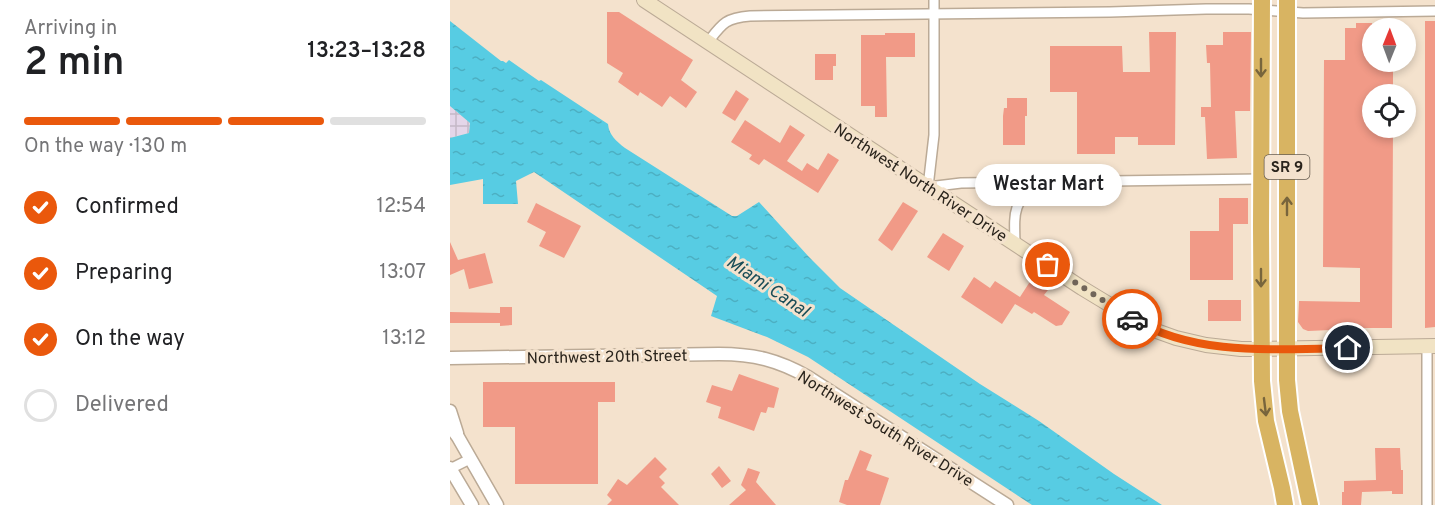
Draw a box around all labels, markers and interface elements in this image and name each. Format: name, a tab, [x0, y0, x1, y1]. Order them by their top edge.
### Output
text: Arriving in	[24, 16, 117, 42]
north arrow	[1362, 18, 1416, 72]
map controls	[1362, 18, 1416, 138]
text: 13:23–13:28	[307, 38, 426, 65]
text: 2 min	[24, 40, 125, 89]
one-way arrow	[1255, 58, 1267, 78]
button: locate	[1362, 84, 1416, 138]
street label: Northwest North River Drive	[829, 120, 1010, 247]
text: On the way · 130 m	[24, 134, 187, 160]
road number: SR 9	[1264, 155, 1310, 179]
callout: Westar Mart	[974, 163, 1122, 205]
text: Westar Mart	[993, 172, 1104, 198]
icon: check	[24, 191, 57, 224]
text: Confirmed	[75, 194, 179, 221]
text: 12:54	[377, 194, 426, 220]
one-way arrow	[1281, 196, 1293, 216]
pin	[1022, 239, 1073, 290]
icon: bag	[1031, 248, 1064, 281]
water label: Miami Canal	[721, 251, 814, 324]
icon: check	[24, 257, 57, 290]
text: Preparing	[75, 260, 173, 287]
text: 13:07	[379, 260, 426, 286]
one-way arrow	[1255, 268, 1267, 288]
courier	[1102, 289, 1162, 349]
icon: car	[1116, 303, 1149, 336]
pin	[1322, 322, 1373, 373]
icon: check	[24, 323, 57, 356]
text: On the way	[75, 326, 185, 353]
text: 13:12	[382, 326, 426, 352]
icon: home	[1331, 331, 1364, 364]
street label: Northwest 20th Street	[527, 347, 688, 369]
street label: Northwest South River Drive	[793, 367, 976, 492]
text: Delivered	[75, 392, 169, 419]
one-way arrow	[1259, 397, 1270, 417]

